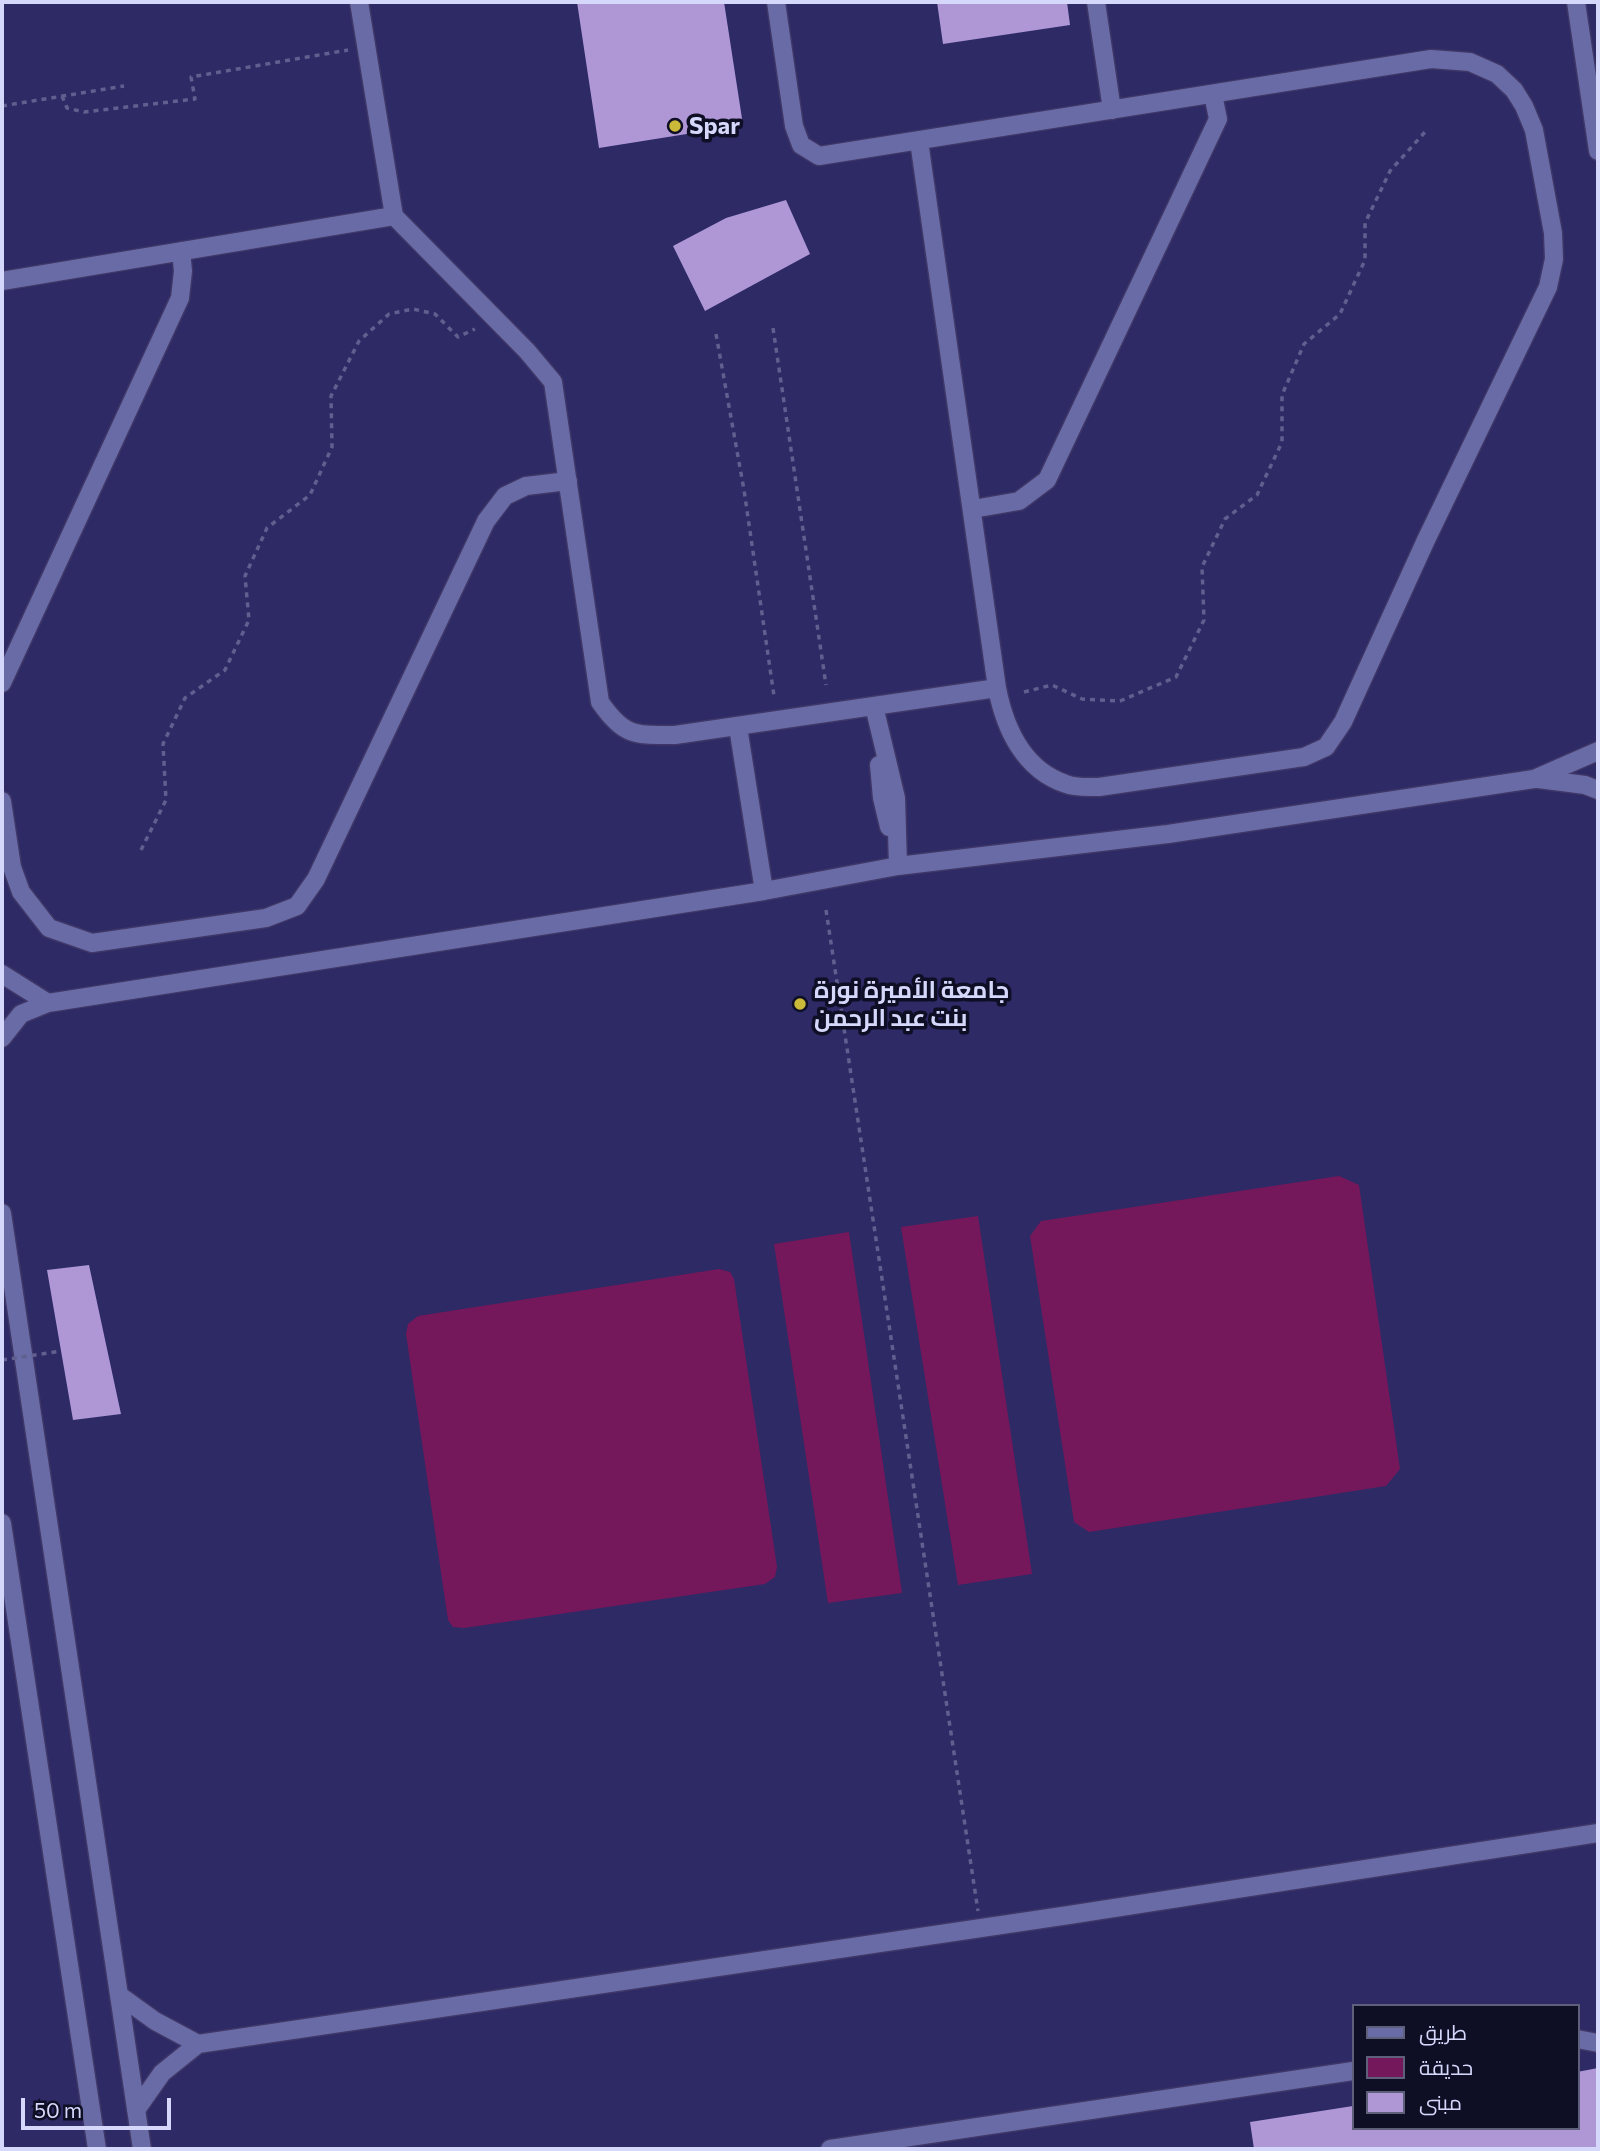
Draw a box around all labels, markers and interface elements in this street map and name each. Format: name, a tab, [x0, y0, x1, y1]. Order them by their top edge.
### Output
place label: Spar	[689, 112, 740, 140]
marker: Spar	[667, 118, 683, 134]
place label: جامعة الأميرة نورة بنت عبد الرحمن	[814, 976, 1009, 1032]
marker: جامعة الأميرة نورة بنت عبد الرحمن	[792, 996, 808, 1012]
legend	[1352, 2004, 1579, 2130]
text: طريق	[1419, 2019, 1467, 2044]
text: حديقة	[1419, 2054, 1473, 2079]
scale bar	[24, 2084, 175, 2128]
text: مبنى	[1419, 2089, 1462, 2114]
text: 50 m	[34, 2097, 82, 2122]

